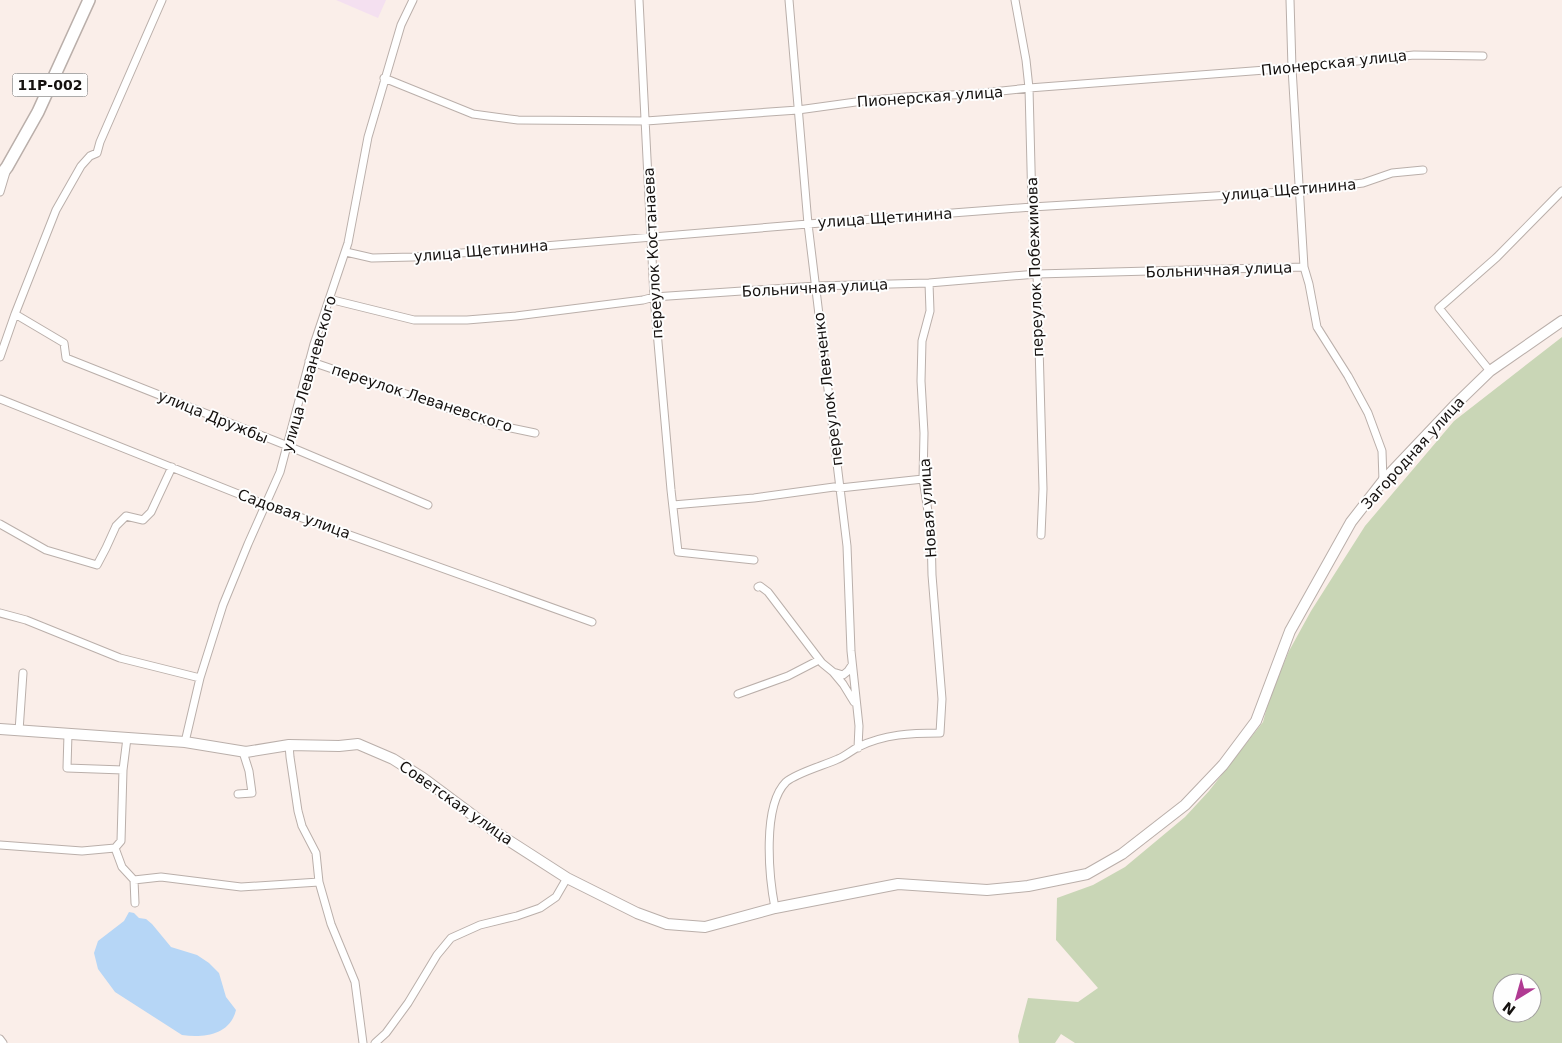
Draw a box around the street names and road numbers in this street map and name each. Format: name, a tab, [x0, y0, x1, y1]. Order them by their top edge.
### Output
street label: Пионерская улица	[1260, 46, 1408, 80]
road number: 11Р-002	[12, 74, 88, 96]
street label: Пионерская улица	[856, 83, 1004, 111]
street label: переулок Костанаева	[640, 167, 666, 339]
street label: улица Щетинина	[1221, 175, 1357, 205]
street label: переулок Побежимова	[1023, 177, 1047, 357]
street label: улица Щетинина	[817, 204, 953, 232]
street label: улица Щетинина	[413, 236, 549, 266]
street label: Больничная улица	[1145, 258, 1293, 282]
street label: Больничная улица	[741, 275, 889, 301]
street label: улица Леваневского	[278, 293, 340, 455]
street label: переулок Левченко	[810, 311, 846, 467]
street label: переулок Леваневского	[329, 360, 515, 436]
street label: улица Дружбы	[155, 387, 271, 447]
street label: Загородная улица	[1358, 393, 1468, 513]
street label: Новая улица	[916, 458, 940, 558]
street label: Садовая улица	[235, 485, 353, 543]
street label: Советская улица	[396, 757, 516, 849]

